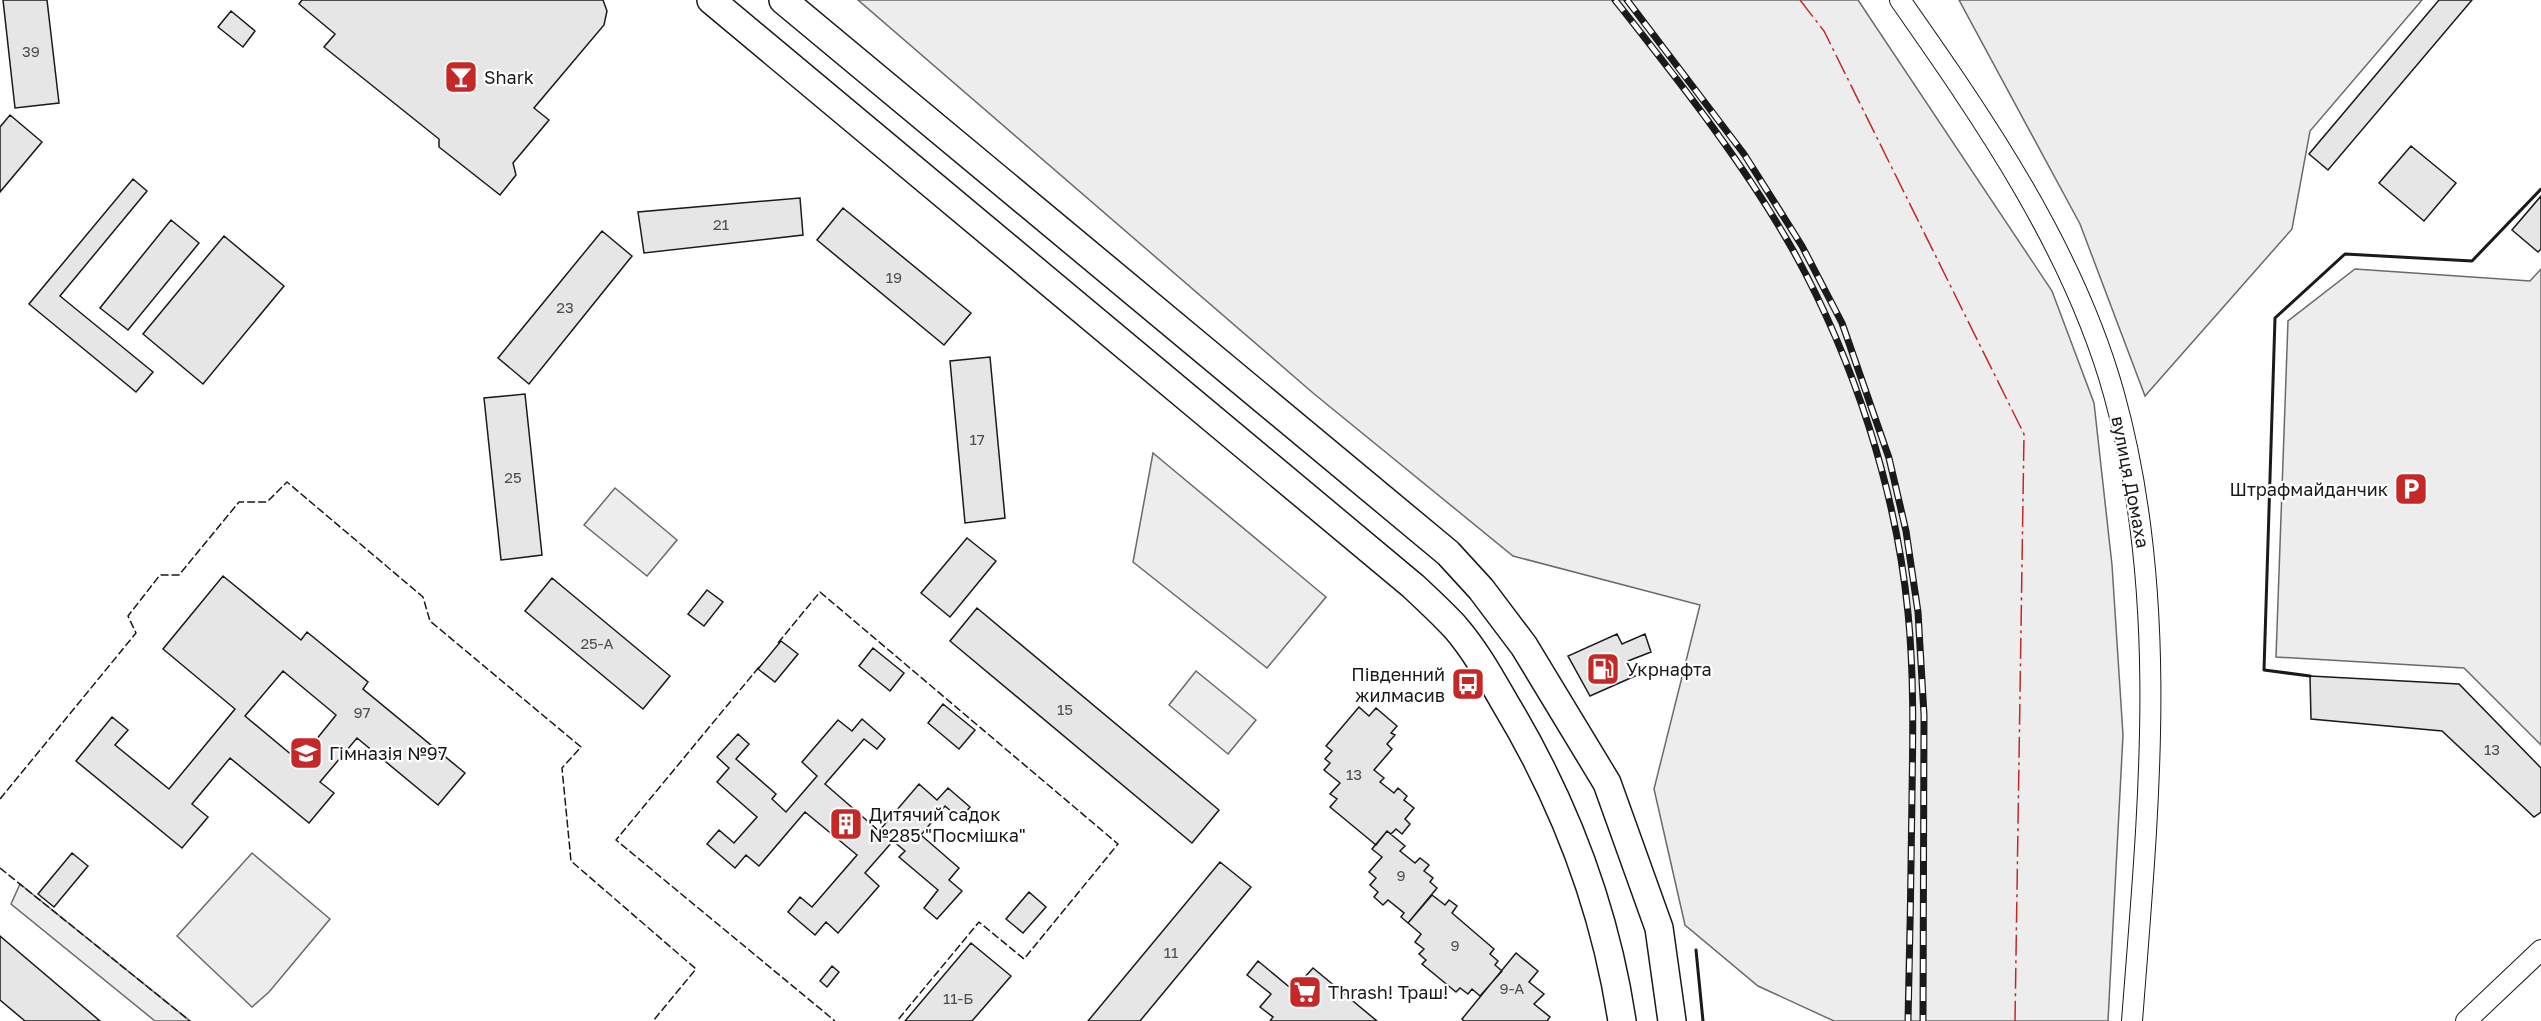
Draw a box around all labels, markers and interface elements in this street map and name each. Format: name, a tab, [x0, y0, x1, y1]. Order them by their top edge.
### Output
house number: 39	[22, 42, 40, 60]
bar icon: Shark	[443, 59, 479, 95]
place label: Shark	[484, 66, 534, 88]
house number: 21	[713, 215, 729, 233]
house number: 19	[886, 268, 902, 286]
house number: 23	[556, 298, 574, 316]
street label: вулиця Домаха	[2107, 414, 2155, 550]
house number: 17	[969, 430, 985, 448]
house number: 25	[504, 468, 522, 486]
parking icon: Штрафмайданчик	[2393, 471, 2429, 507]
place label: Штрафмайданчик	[2230, 478, 2388, 500]
house number: 25-А	[580, 634, 614, 652]
fuel station icon: Укрнафта	[1585, 651, 1621, 687]
place label: Укрнафта	[1626, 658, 1712, 680]
place label: Південний жилмасив	[1351, 663, 1445, 706]
bus stop icon: Південний жилмасив	[1450, 666, 1486, 702]
house number: 15	[1057, 700, 1073, 718]
house number: 97	[353, 703, 371, 721]
school or university icon: Гімназія №97	[288, 735, 324, 771]
house number: 13	[2484, 740, 2500, 758]
place label: Гімназія №97	[329, 742, 447, 764]
house number: 13	[1346, 765, 1362, 783]
place label: Дитячий садок №285 "Посмішка"	[869, 803, 1026, 846]
building icon: Дитячий садок №285 "Посмішка"	[828, 806, 864, 842]
house number: 9	[1396, 866, 1406, 884]
house number: 9	[1450, 936, 1460, 954]
house number: 11	[1164, 943, 1178, 961]
supermarket icon: Thrash! Траш!	[1287, 974, 1323, 1010]
house number: 9-А	[1500, 979, 1524, 997]
place label: Thrash! Траш!	[1328, 981, 1449, 1003]
house number: 11-Б	[943, 989, 973, 1007]

